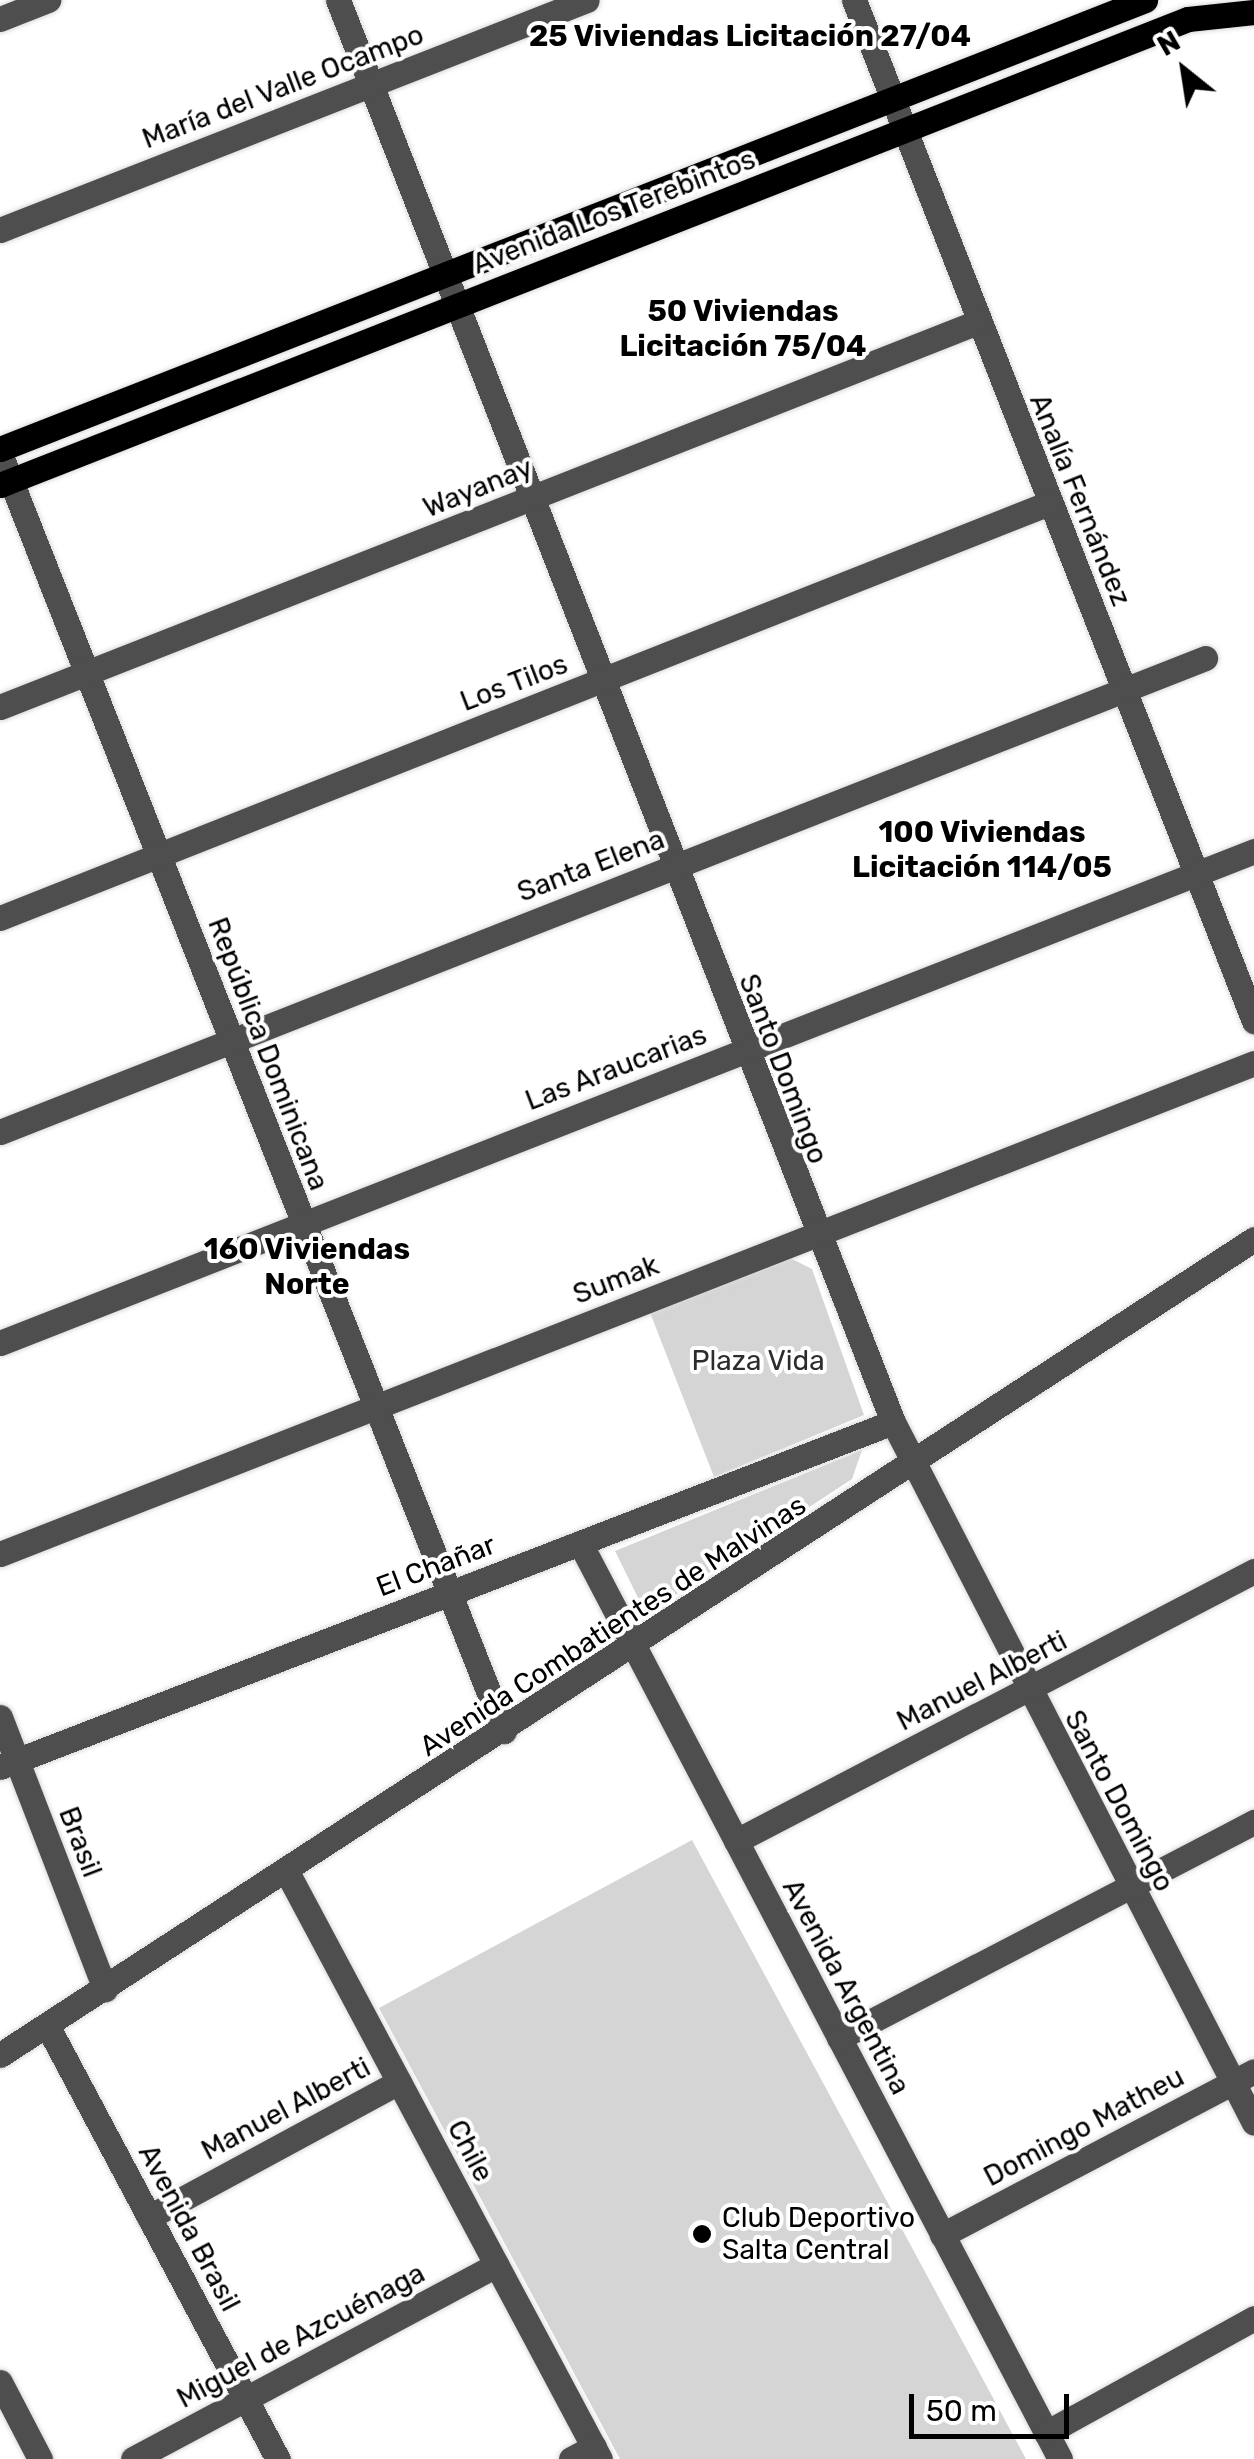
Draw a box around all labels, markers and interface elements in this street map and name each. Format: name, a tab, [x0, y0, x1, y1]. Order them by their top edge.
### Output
street label: María del Valle Ocampo	[137, 18, 429, 156]
district label: 25 Viviendas Licitación 27/04	[528, 18, 972, 54]
north arrow	[1134, 20, 1234, 120]
text: N	[1152, 24, 1186, 63]
street label: Avenida Los Terebintos	[468, 142, 760, 282]
district label: 50 Viviendas Licitación 75/04	[619, 293, 867, 364]
street label: Analía Fernández	[1022, 389, 1138, 611]
street label: Wayanay	[418, 451, 538, 525]
street label: Los Tilos	[455, 647, 573, 719]
district label: 100 Viviendas Licitación 114/05	[852, 814, 1112, 884]
street label: Santa Elena	[513, 823, 669, 909]
street label: República Dominicana	[200, 913, 336, 1195]
street label: Santo Domingo	[731, 969, 835, 1169]
street label: Las Araucarias	[520, 1018, 712, 1118]
district label: 160 Viviendas Norte	[203, 1231, 411, 1302]
street label: Sumak	[568, 1248, 664, 1312]
park label: Plaza Vida	[691, 1344, 825, 1378]
street label: Avenida Combatientes de Malvinas	[414, 1488, 812, 1764]
street label: El Chañar	[372, 1528, 500, 1604]
street label: Manuel Alberti	[891, 1624, 1073, 1738]
street label: Santo Domingo	[1057, 1705, 1181, 1897]
street label: Brasil	[51, 1802, 109, 1882]
street label: Avenida Argentina	[775, 1873, 917, 2101]
street label: Manuel Alberti	[196, 2050, 376, 2168]
street label: Domingo Matheu	[978, 2060, 1190, 2194]
street label: Chile	[440, 2114, 500, 2188]
street label: Avenida Brasil	[131, 2139, 247, 2317]
place label: Club Deportivo Salta Central	[722, 2201, 915, 2267]
marker: Club Deportivo Salta Central	[691, 2223, 713, 2245]
street label: Miguel de Azcuénaga	[171, 2256, 431, 2416]
scale bar	[914, 2374, 1074, 2436]
text: 50 m	[926, 2393, 997, 2429]

